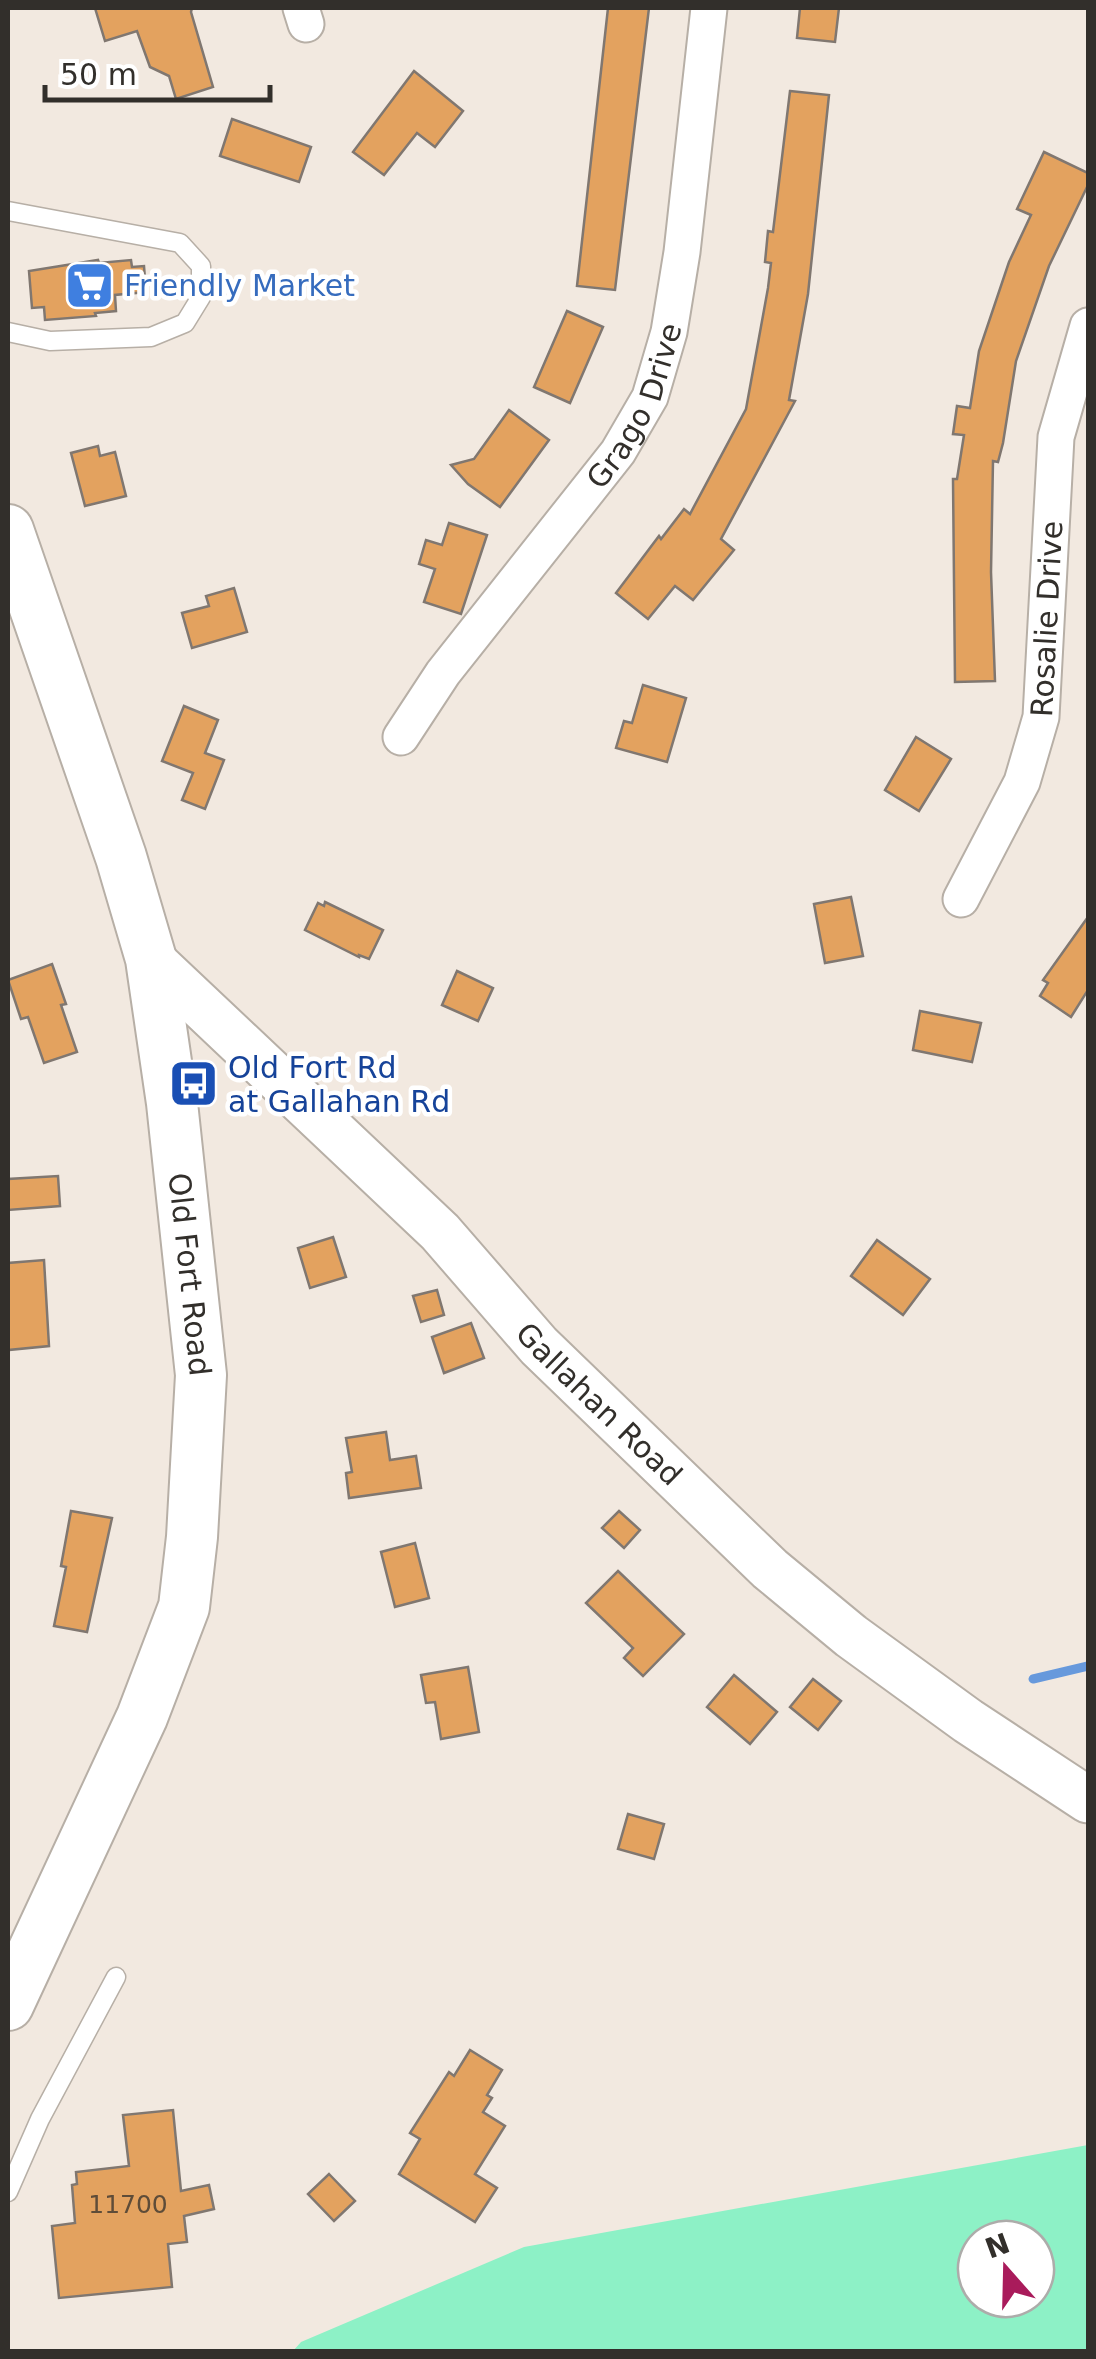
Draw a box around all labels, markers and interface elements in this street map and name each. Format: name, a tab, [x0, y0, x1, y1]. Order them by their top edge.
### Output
scale bar	[45, 40, 270, 102]
text: 50 m	[60, 57, 137, 92]
supermarket icon: Friendly Market	[63, 259, 115, 311]
place label: Friendly Market	[124, 268, 355, 303]
street label: Grago Drive	[579, 319, 688, 495]
street label: Rosalie Drive	[1024, 520, 1069, 718]
place label: Old Fort Rd at Gallahan Rd	[228, 1050, 450, 1119]
bus stop icon: Old Fort Rd at Gallahan Rd	[167, 1058, 219, 1110]
street label: Old Fort Road	[162, 1171, 218, 1378]
street label: Gallahan Road	[509, 1315, 690, 1492]
house number: 11700	[88, 2190, 168, 2219]
north arrow	[956, 2219, 1056, 2319]
text: N	[981, 2226, 1014, 2265]

